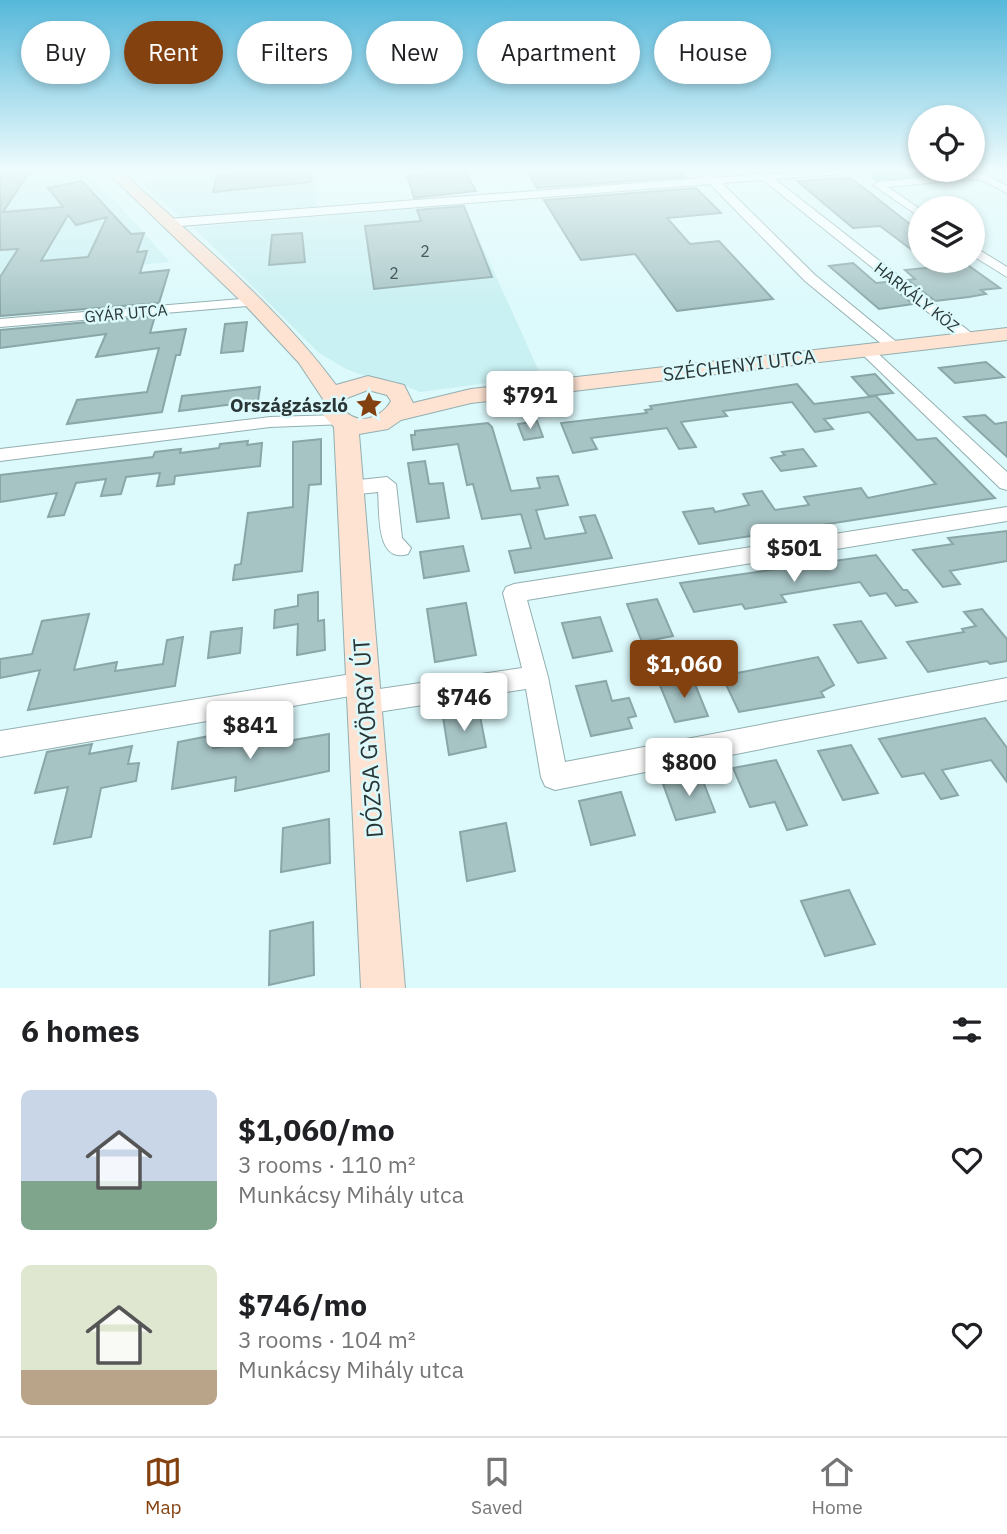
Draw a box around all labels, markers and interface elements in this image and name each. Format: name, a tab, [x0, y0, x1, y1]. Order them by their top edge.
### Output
chip: Buy	[21, 21, 110, 84]
chip: Rent	[124, 21, 223, 84]
chip: Filters	[237, 21, 352, 84]
chip: New	[366, 21, 463, 84]
chip: Apartment	[477, 21, 640, 84]
chip: House	[654, 21, 771, 84]
map controls	[908, 105, 985, 273]
button: locate	[908, 105, 985, 182]
button: layers	[908, 196, 985, 273]
house number: 2	[420, 241, 430, 261]
street label: HARKÁLY KÖZ	[870, 257, 964, 336]
house number: 2	[389, 263, 399, 283]
street label: GYÁR UTCA	[84, 298, 168, 327]
street label: SZÉCHENYI UTCA	[661, 344, 817, 386]
pin: $791	[489, 372, 571, 431]
text: $791	[502, 379, 558, 409]
place icon: Országzászló	[354, 390, 384, 420]
place label: Országzászló	[230, 393, 348, 417]
pin: $501	[753, 524, 835, 584]
text: $501	[766, 532, 822, 562]
street label: DÓZSA GYÖRGY ÚT	[345, 637, 389, 839]
pin: $1,060	[627, 640, 741, 700]
text: $1,060	[646, 648, 722, 678]
pin: $746	[423, 674, 505, 733]
text: $746	[436, 681, 492, 711]
pin: $841	[209, 702, 291, 761]
text: $841	[222, 709, 278, 739]
pin: $800	[648, 738, 730, 798]
text: $800	[661, 746, 717, 776]
text: 6 homes	[21, 1011, 140, 1050]
icon: filters	[948, 1011, 986, 1049]
text: $1,060/mo	[238, 1110, 395, 1149]
icon: home	[77, 1118, 161, 1202]
icon: heart	[948, 1141, 986, 1179]
text: 3 rooms · 110 m²	[238, 1149, 416, 1179]
text: Munkácsy Mihály utca	[238, 1179, 464, 1209]
text: $746/mo	[238, 1285, 367, 1324]
icon: home	[77, 1293, 161, 1377]
icon: heart	[948, 1316, 986, 1354]
text: 3 rooms · 104 m²	[238, 1324, 416, 1354]
text: Munkácsy Mihály utca	[238, 1354, 464, 1384]
tab: Map	[144, 1453, 182, 1519]
tab: Saved	[471, 1453, 523, 1519]
tab: Home	[812, 1453, 863, 1519]

